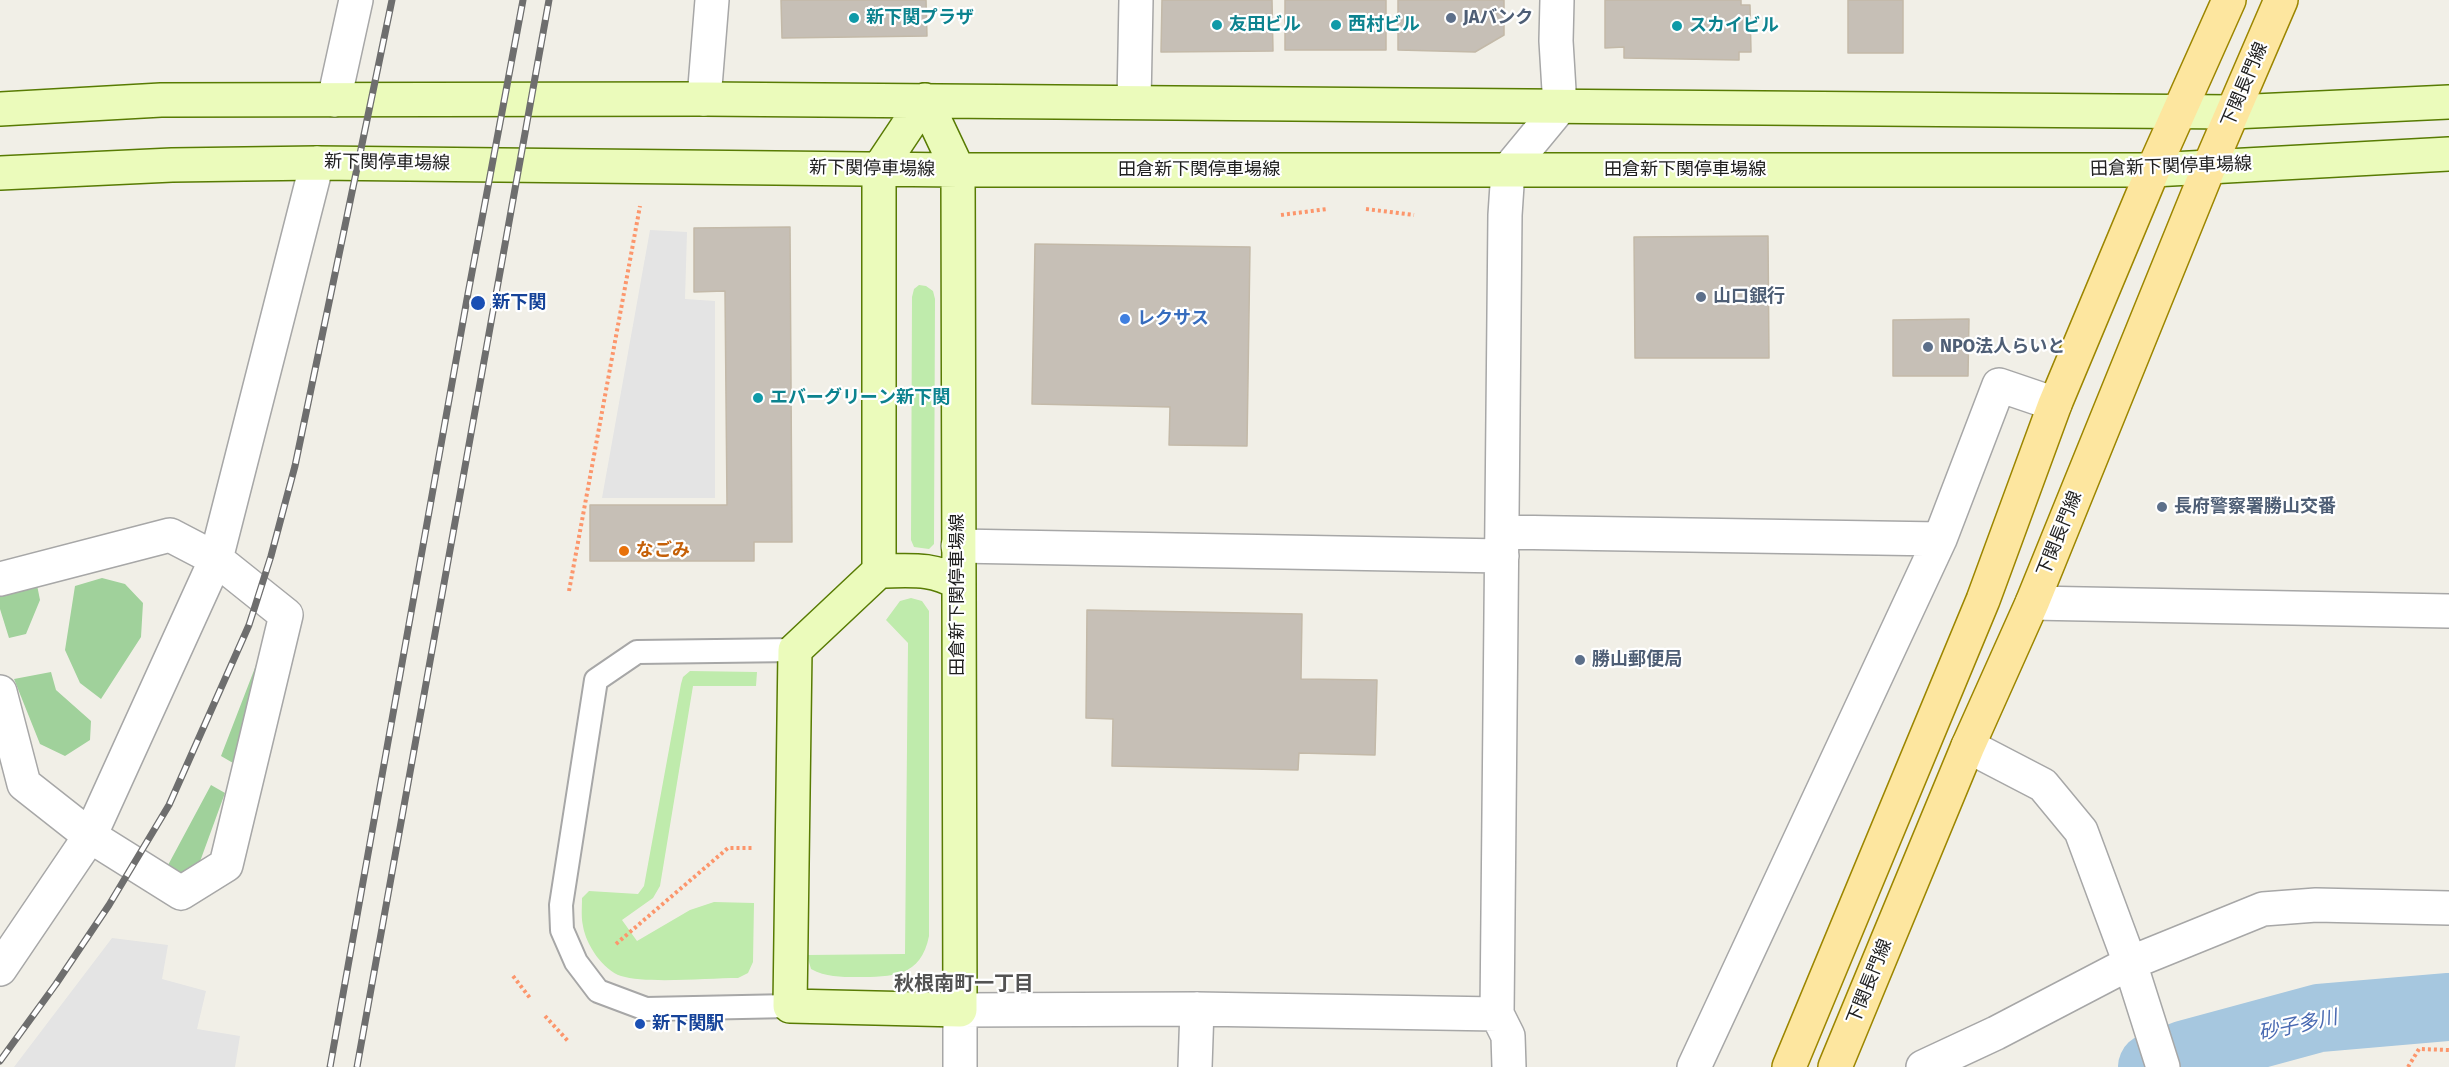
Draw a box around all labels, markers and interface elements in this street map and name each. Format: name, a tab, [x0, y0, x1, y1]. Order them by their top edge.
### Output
place label: 新下関プラザ	[866, 7, 974, 29]
place label: JAバンク	[1463, 7, 1533, 29]
marker: 新下関プラザ	[847, 11, 861, 25]
marker: JAバンク	[1444, 11, 1458, 25]
place label: 友田ビル	[1229, 14, 1301, 36]
place label: 西村ビル	[1348, 14, 1420, 36]
place label: スカイビル	[1689, 15, 1779, 37]
marker: 友田ビル	[1210, 18, 1224, 32]
marker: 西村ビル	[1329, 18, 1343, 32]
marker: スカイビル	[1670, 19, 1684, 33]
street label: 下関長門線	[2217, 39, 2273, 131]
street label: 新下関停車場線	[324, 151, 450, 175]
street label: 田倉新下関停車場線	[2090, 153, 2252, 181]
street label: 新下関停車場線	[809, 157, 935, 181]
street label: 田倉新下関停車場線	[1118, 159, 1280, 181]
street label: 田倉新下関停車場線	[1604, 159, 1766, 181]
place label: 山口銀行	[1713, 286, 1785, 308]
marker: 山口銀行	[1694, 290, 1708, 304]
place label: 新下関	[492, 292, 546, 314]
marker: 新下関	[469, 294, 487, 312]
place label: レクサス	[1137, 308, 1209, 330]
marker: レクサス	[1118, 312, 1132, 326]
place label: NPO法人らいと	[1940, 336, 2065, 358]
marker: NPO法人らいと	[1921, 340, 1935, 354]
place label: エバーグリーン新下関	[770, 387, 950, 409]
marker: エバーグリーン新下関	[751, 391, 765, 405]
street label: 下関長門線	[2033, 488, 2087, 580]
place label: 長府警察署勝山交番	[2174, 496, 2336, 518]
marker: 長府警察署勝山交番	[2155, 500, 2169, 514]
street label: 田倉新下関停車場線	[947, 514, 969, 676]
place label: なごみ	[636, 540, 690, 562]
marker: なごみ	[617, 544, 631, 558]
place label: 勝山郵便局	[1592, 649, 1682, 671]
marker: 勝山郵便局	[1573, 653, 1587, 667]
street label: 下関長門線	[1843, 936, 1897, 1028]
district label: 秋根南町一丁目	[894, 972, 1034, 996]
water label: 砂子多川	[2256, 1006, 2340, 1046]
place label: 新下関駅	[652, 1013, 724, 1035]
marker: 新下関駅	[633, 1017, 647, 1031]

